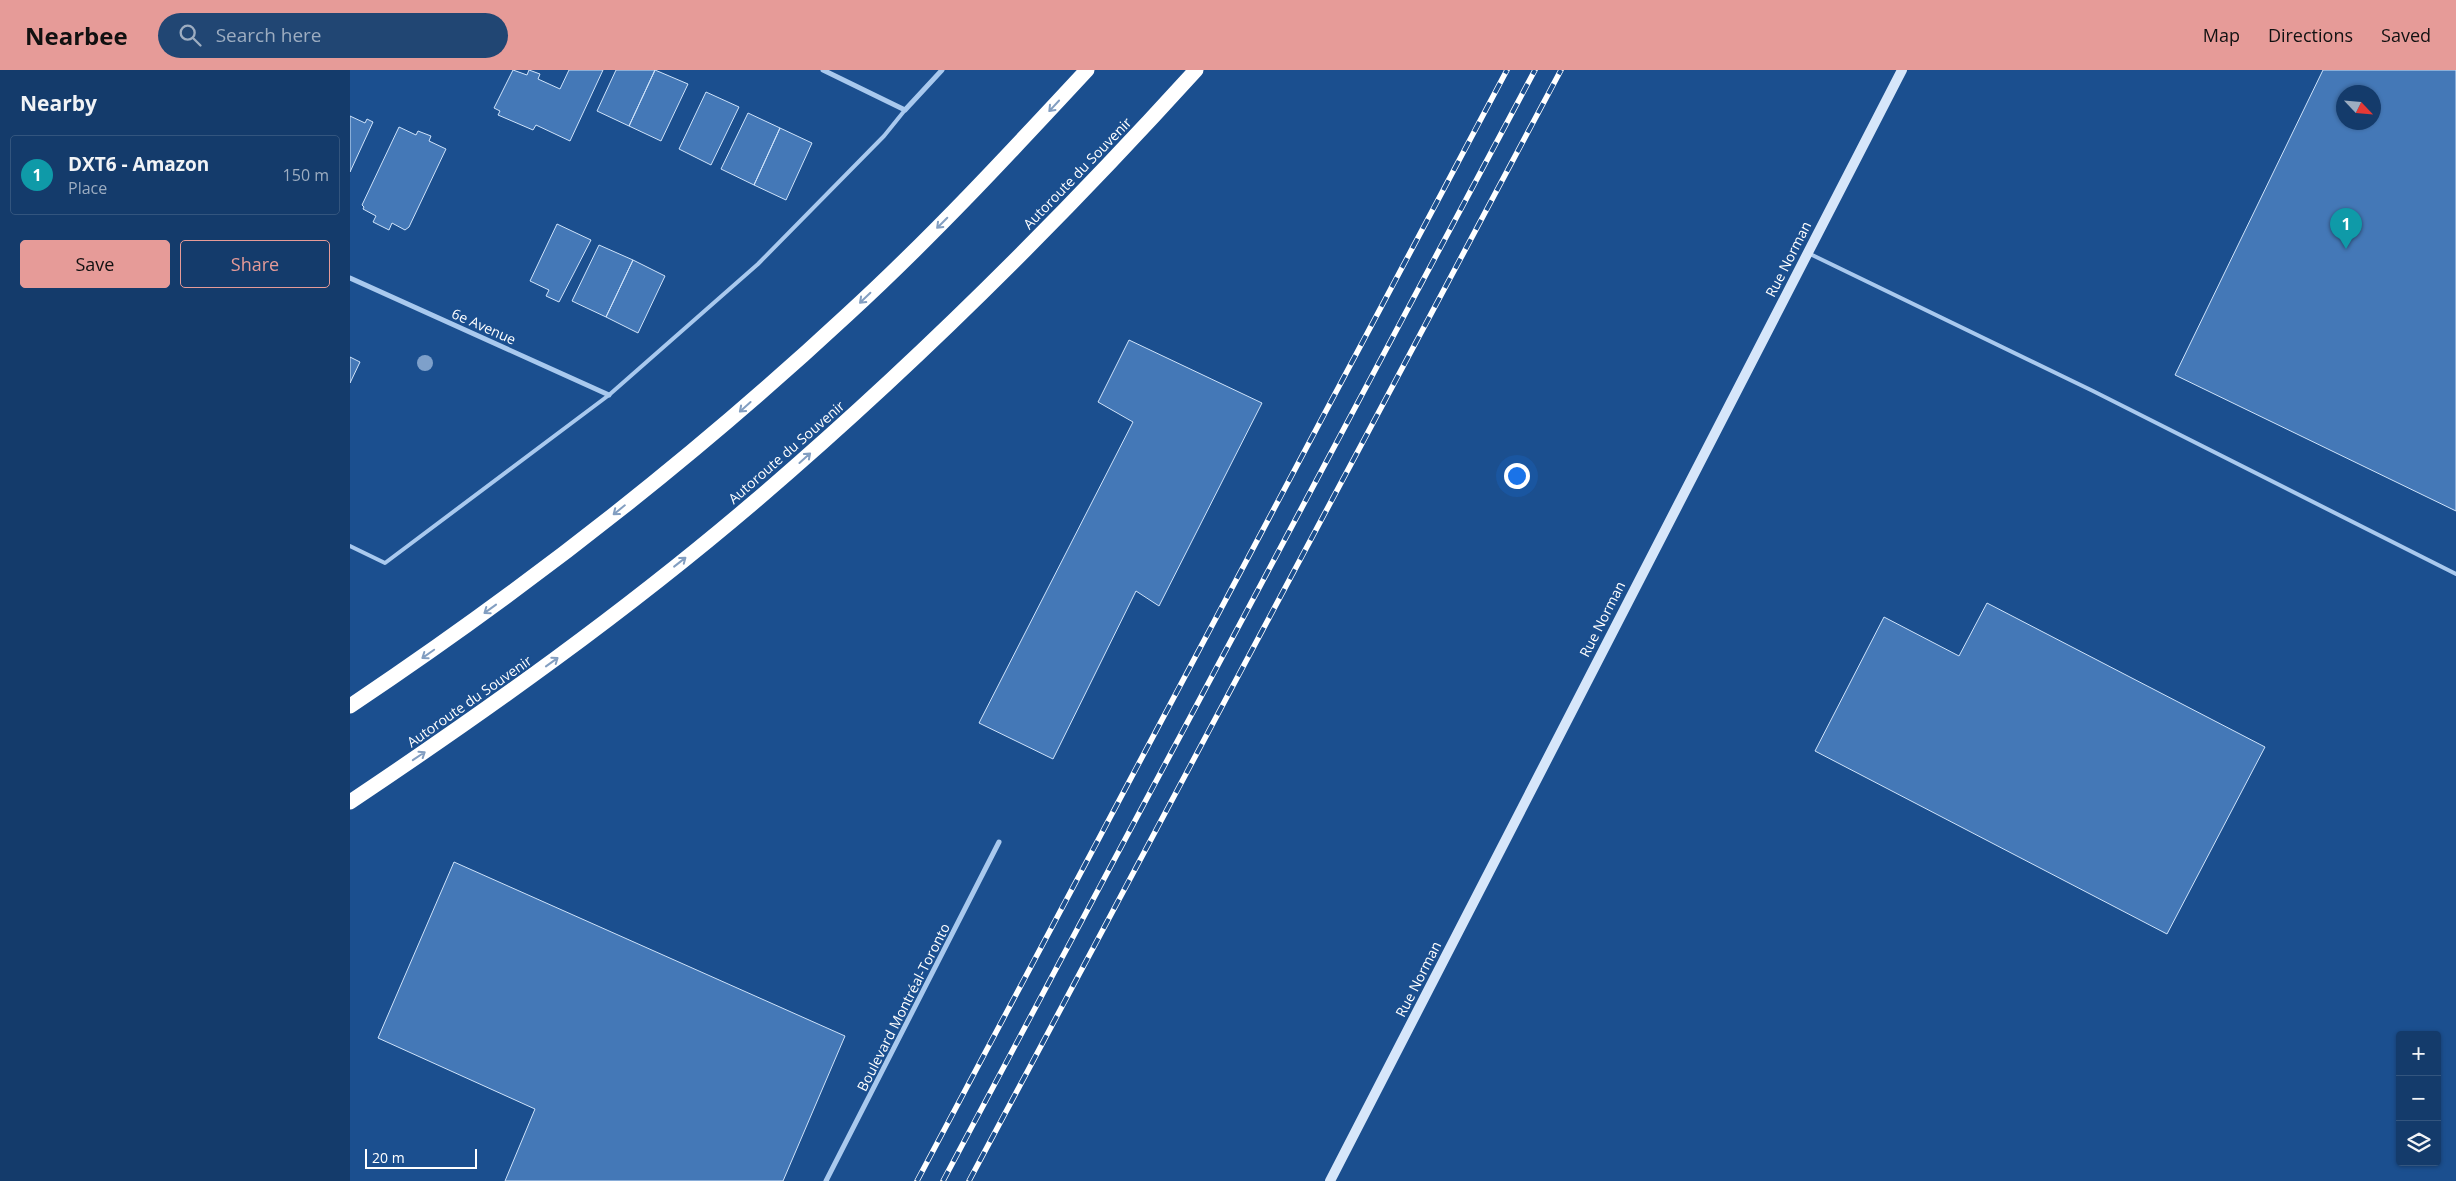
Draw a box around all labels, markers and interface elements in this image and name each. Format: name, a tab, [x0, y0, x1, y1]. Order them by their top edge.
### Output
search box	[158, 13, 508, 58]
text: Nearbee	[25, 19, 128, 52]
icon: search	[176, 21, 204, 49]
text: Search here	[216, 22, 322, 48]
text: Map	[2203, 23, 2240, 47]
text: Directions	[2268, 23, 2353, 47]
text: Saved	[2381, 23, 2431, 47]
north arrow	[2336, 85, 2381, 130]
text: Nearby	[20, 89, 97, 117]
one-way arrow	[1048, 99, 1060, 112]
street label: Autoroute du Souvenir	[1019, 113, 1136, 233]
text: DXT6 - Amazon	[68, 151, 209, 177]
text: 1	[32, 164, 42, 186]
text: 150 m	[283, 164, 329, 186]
text: Place	[68, 177, 107, 199]
pin: 1	[2330, 208, 2362, 249]
one-way arrow	[935, 217, 948, 229]
street label: Rue Norman	[1761, 218, 1815, 300]
button: Save	[20, 240, 170, 288]
button: Share	[180, 240, 330, 288]
one-way arrow	[859, 292, 872, 304]
street label: 6e Avenue	[449, 303, 519, 349]
street label: Autoroute du Souvenir	[724, 396, 848, 508]
one-way arrow	[739, 401, 752, 413]
one-way arrow	[798, 452, 811, 464]
your location	[1504, 463, 1530, 489]
one-way arrow	[613, 504, 626, 515]
one-way arrow	[674, 557, 687, 568]
street label: Rue Norman	[1575, 578, 1629, 660]
one-way arrow	[483, 604, 497, 614]
one-way arrow	[422, 648, 435, 659]
street label: Autoroute du Souvenir	[403, 651, 535, 751]
one-way arrow	[545, 656, 558, 667]
one-way arrow	[412, 751, 426, 761]
street label: Boulevard Montréal-Toronto	[852, 920, 954, 1094]
street label: Rue Norman	[1391, 938, 1445, 1020]
map controls	[2396, 1031, 2441, 1166]
button: +	[2396, 1031, 2441, 1076]
button: −	[2396, 1076, 2441, 1121]
button: layers	[2396, 1121, 2441, 1166]
scale bar	[365, 1146, 478, 1169]
text: 20 m	[372, 1148, 405, 1167]

